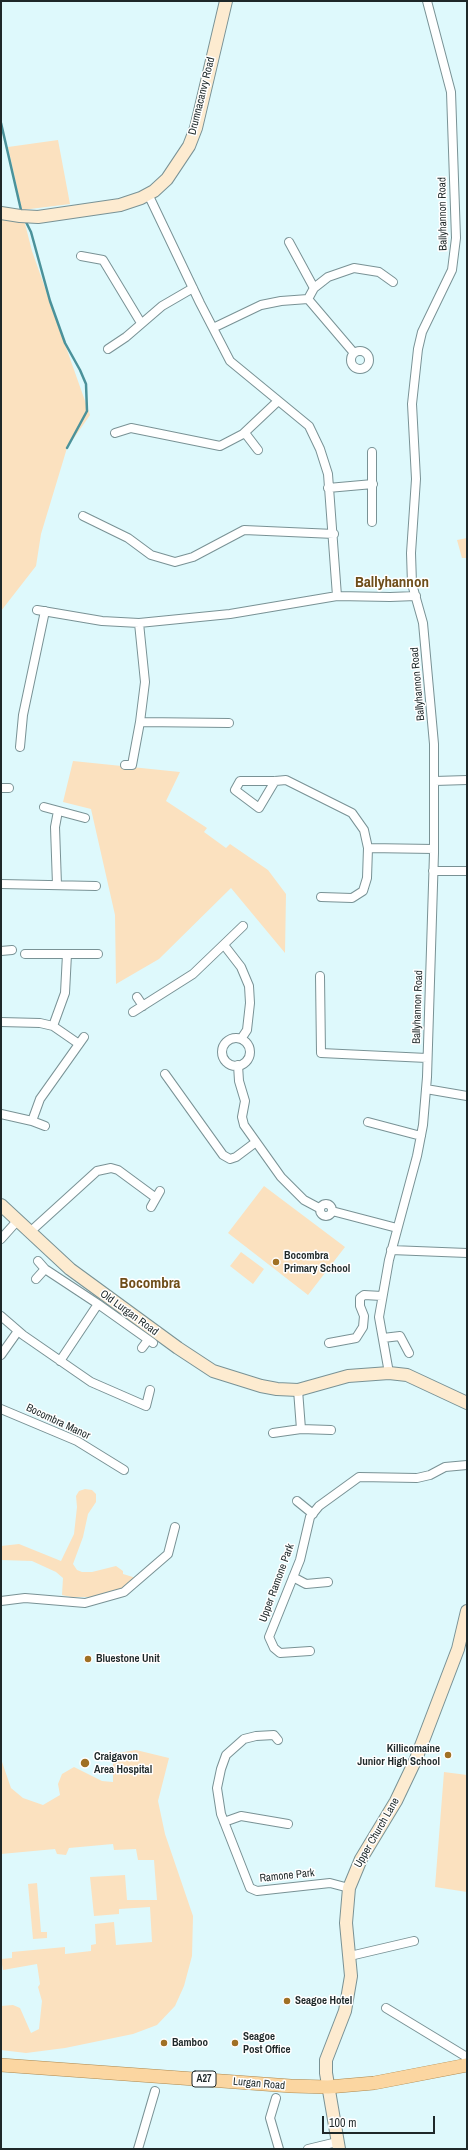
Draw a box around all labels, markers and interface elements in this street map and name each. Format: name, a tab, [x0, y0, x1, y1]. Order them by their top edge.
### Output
street label: Drumnacanvy Road	[186, 56, 218, 136]
street label: Ballyhannon Road	[436, 177, 450, 251]
district label: Ballyhannon	[355, 574, 429, 592]
street label: Ballyhannon Road	[408, 647, 428, 721]
street label: Ballyhannon Road	[410, 970, 426, 1044]
place label: Bocombra Primary School	[284, 1249, 350, 1275]
marker: Bocombra Primary School	[271, 1257, 281, 1267]
district label: Bocombra	[120, 1275, 180, 1293]
street label: Old Lurgan Road	[97, 1287, 161, 1339]
street label: Bocombra Manor	[24, 1401, 92, 1443]
street label: Upper Ramone Park	[257, 1542, 297, 1624]
place label: Bluestone Unit	[96, 1652, 160, 1666]
marker: Bluestone Unit	[83, 1654, 93, 1664]
place label: Killicomaine Junior High School	[357, 1742, 440, 1768]
place label: Craigavon Area Hospital	[94, 1750, 152, 1776]
marker: Killicomaine Junior High School	[443, 1750, 453, 1760]
marker: Craigavon Area Hospital	[79, 1757, 91, 1769]
street label: Upper Church Lane	[352, 1796, 402, 1870]
street label: Ramone Park	[259, 1867, 315, 1885]
place label: Seagoe Hotel	[295, 1994, 352, 2008]
marker: Seagoe Hotel	[282, 1996, 292, 2006]
place label: Seagoe Post Office	[243, 2030, 291, 2056]
place label: Bamboo	[172, 2036, 208, 2050]
marker: Bamboo	[159, 2038, 169, 2048]
marker: Seagoe Post Office	[230, 2038, 240, 2048]
road number: A27	[192, 2071, 216, 2087]
street label: Lurgan Road	[232, 2075, 286, 2093]
scale bar	[324, 2108, 437, 2134]
text: 100 m	[329, 2115, 356, 2131]

